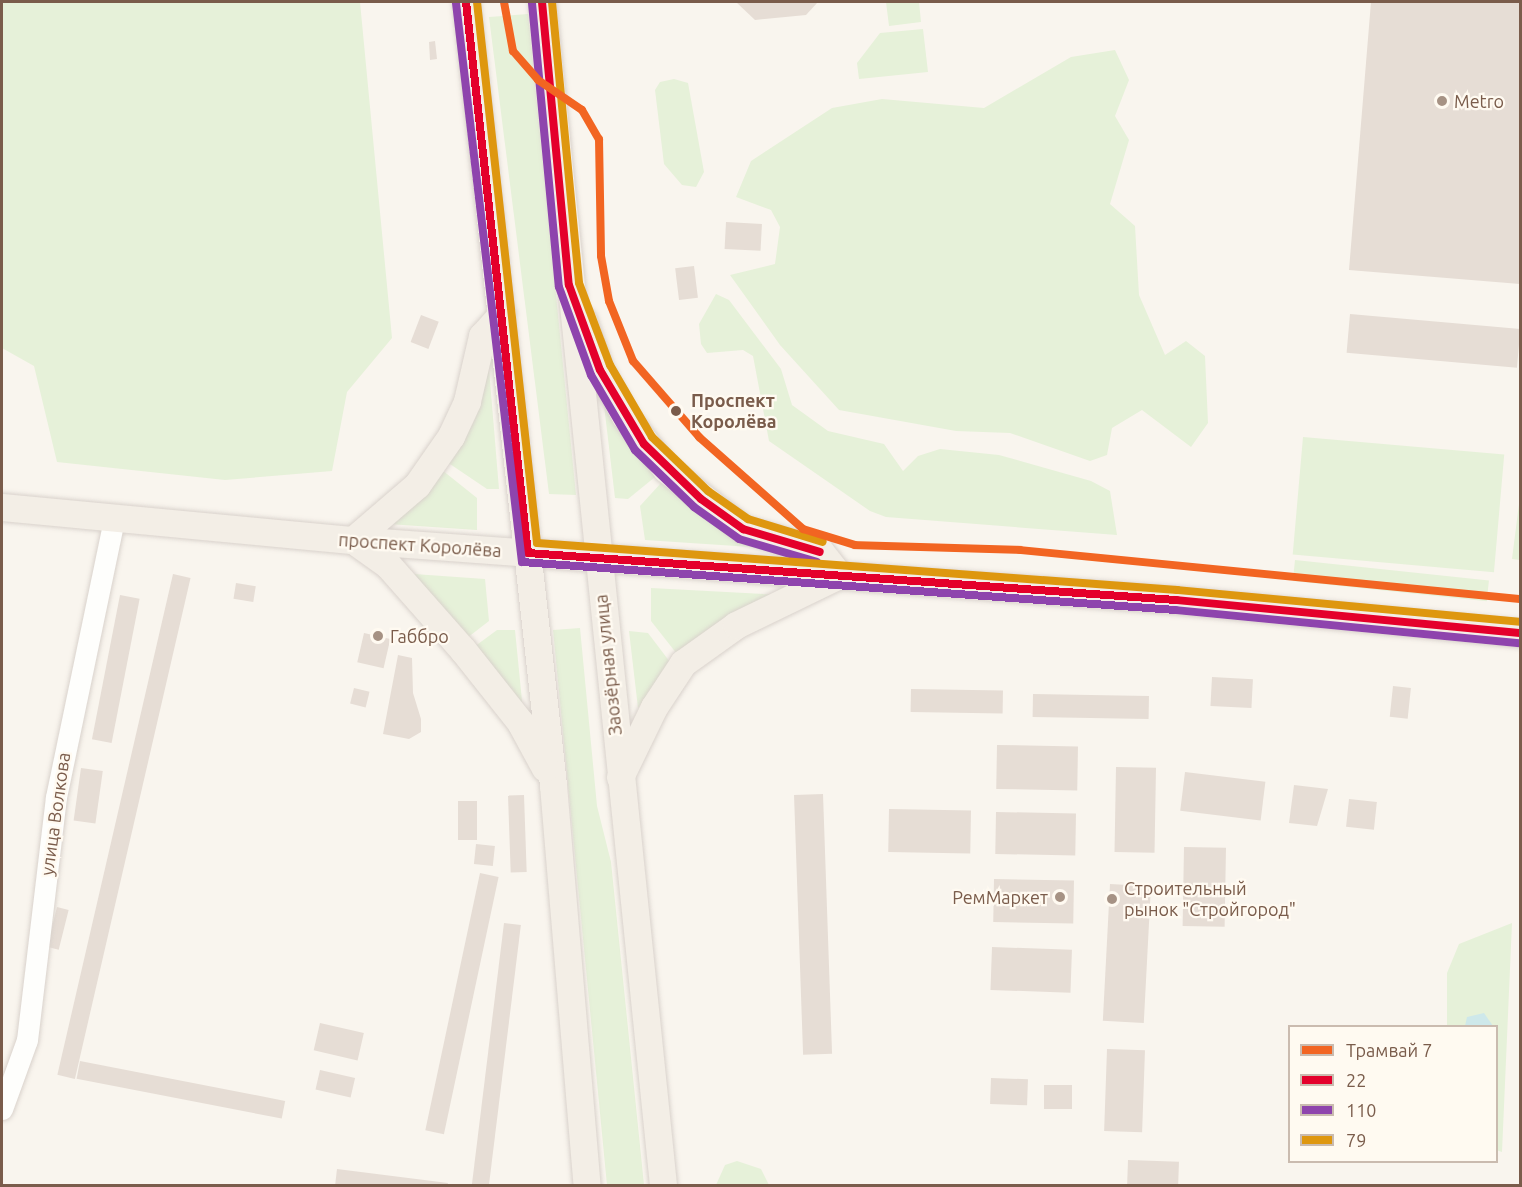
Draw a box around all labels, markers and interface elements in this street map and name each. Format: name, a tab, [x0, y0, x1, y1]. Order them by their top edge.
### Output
place label: Metro	[1454, 90, 1504, 112]
marker: Metro	[1435, 94, 1449, 108]
place label: Проспект Королёва	[691, 390, 777, 432]
marker: Проспект Королёва	[666, 401, 686, 421]
street label: проспект Королёва	[338, 529, 502, 561]
street label: Заозёрная улица	[590, 593, 626, 737]
place label: Габбро	[390, 625, 449, 647]
marker: Габбро	[371, 629, 385, 643]
street label: улица Волкова	[36, 751, 74, 877]
place label: Строительный рынок "Стройгород"	[1124, 878, 1296, 920]
place label: РемМаркет	[952, 886, 1048, 908]
marker: РемМаркет	[1053, 890, 1067, 904]
marker: Строительный рынок "Стройгород"	[1105, 892, 1119, 906]
legend	[1288, 1025, 1498, 1163]
text: Трамвай 7	[1346, 1040, 1433, 1060]
text: 22	[1346, 1070, 1366, 1090]
text: 110	[1346, 1100, 1376, 1120]
text: 79	[1346, 1130, 1366, 1150]

